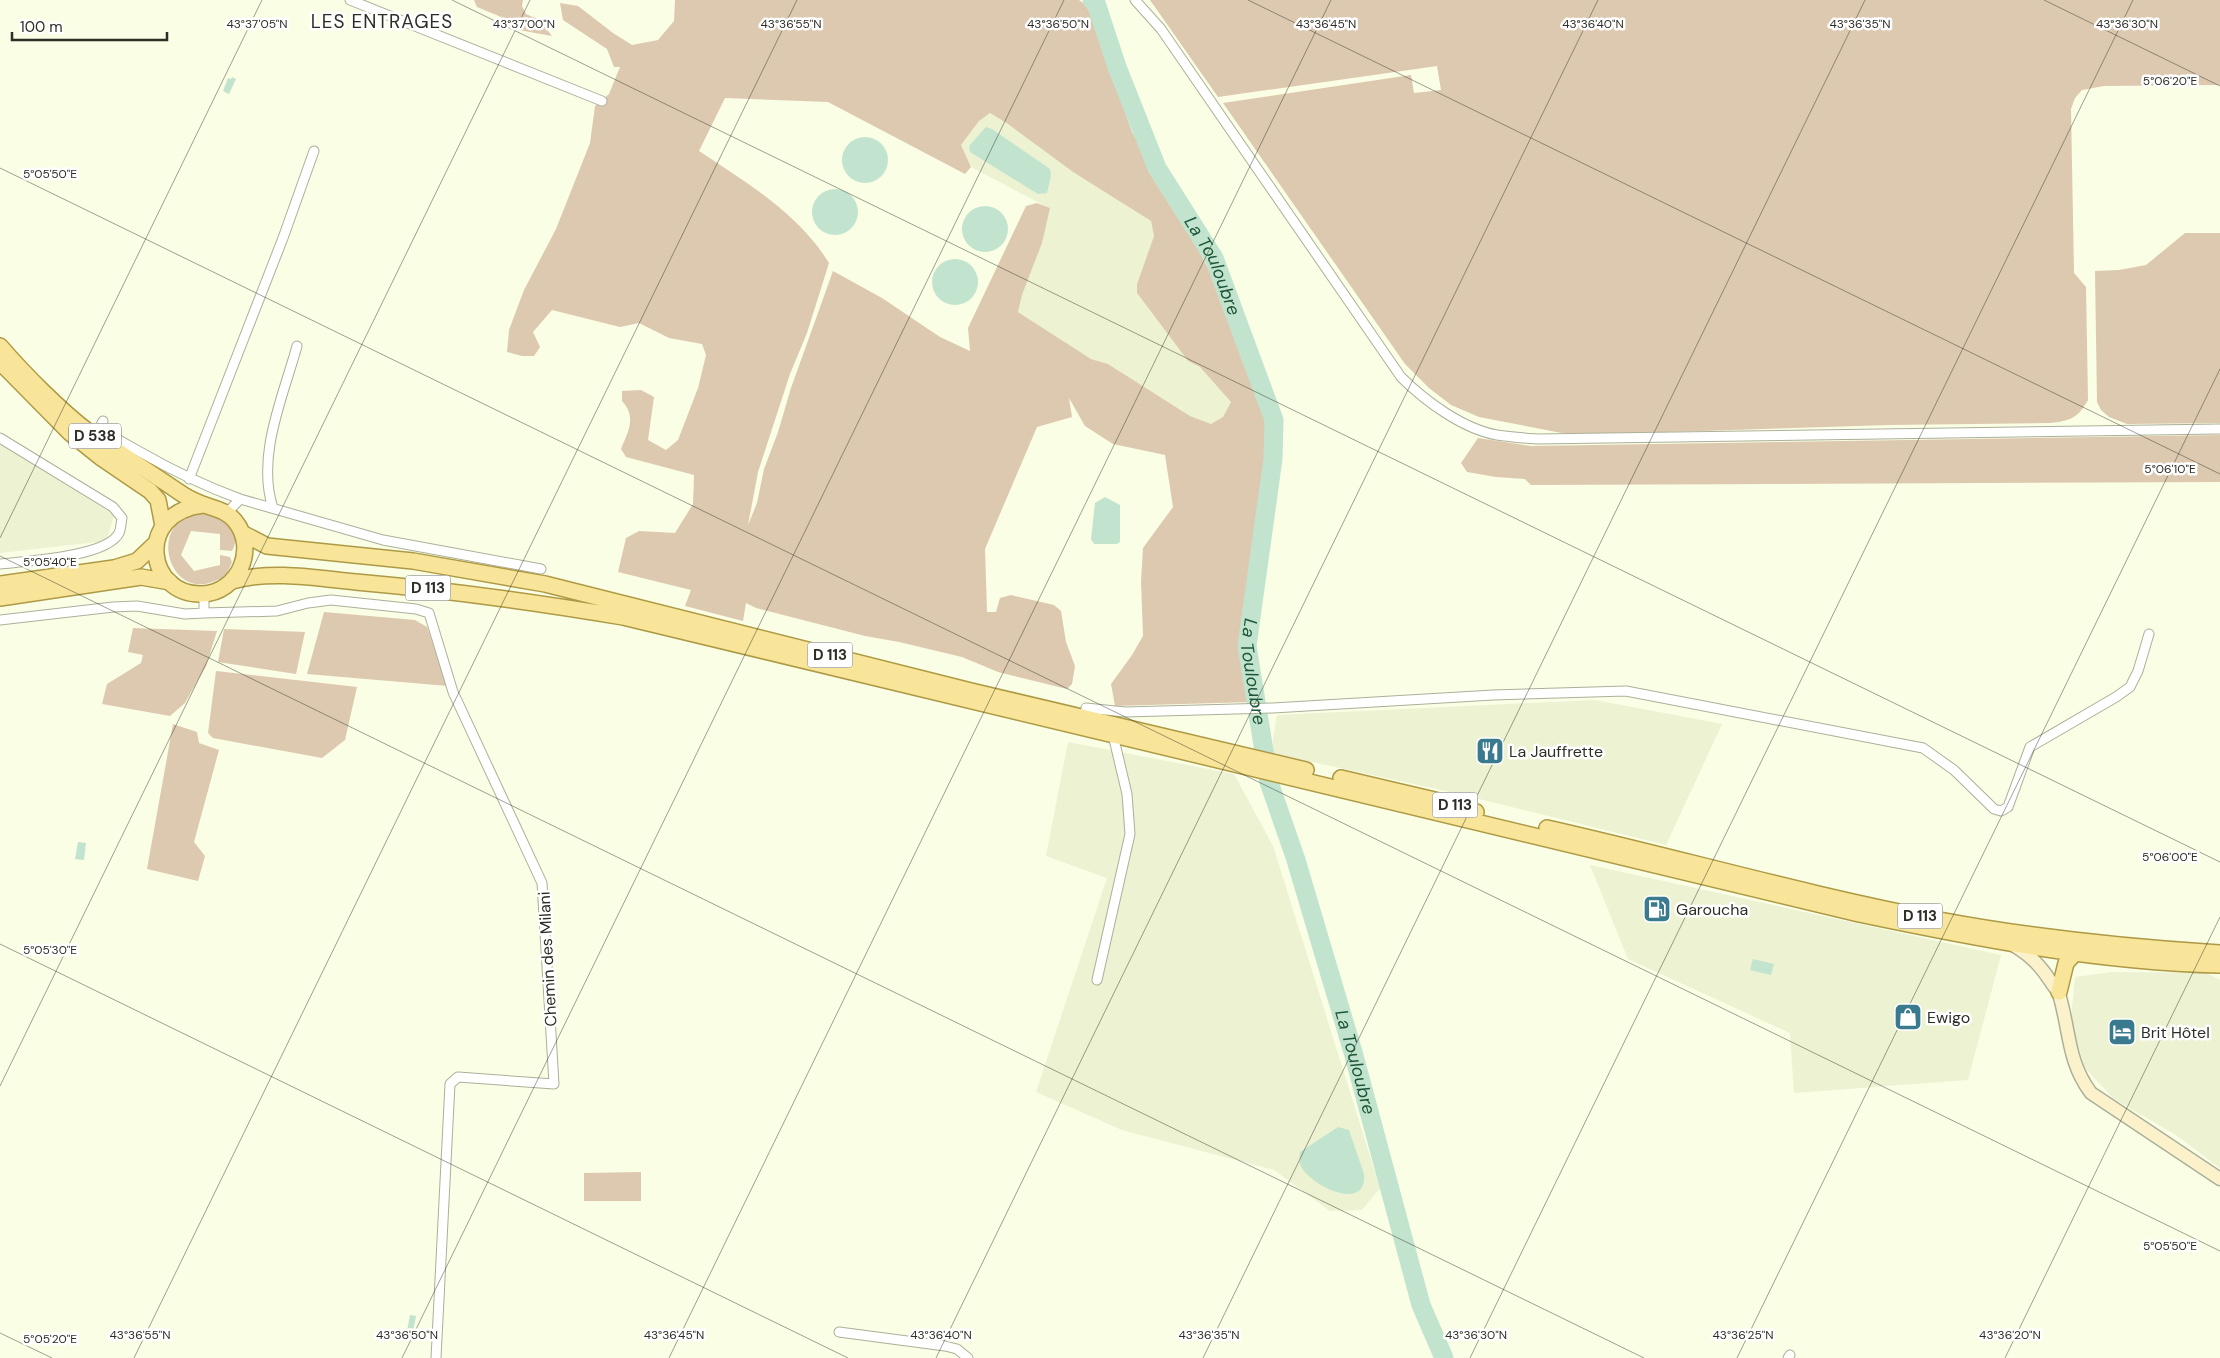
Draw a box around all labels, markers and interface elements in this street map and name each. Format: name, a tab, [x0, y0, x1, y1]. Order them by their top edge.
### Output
district label: LES ENTRAGES	[311, 9, 453, 34]
scale bar	[12, 10, 168, 42]
text: 43°37'05"N	[226, 16, 288, 32]
text: 43°37'00"N	[493, 16, 555, 32]
text: 43°36'55"N	[761, 16, 821, 32]
text: 43°36'50"N	[1027, 16, 1089, 32]
text: 43°36'45"N	[1296, 16, 1356, 32]
text: 43°36'40"N	[1562, 16, 1624, 32]
text: 43°36'35"N	[1829, 16, 1891, 32]
text: 43°36'30"N	[2096, 16, 2158, 32]
text: 100 m	[20, 17, 63, 37]
text: 5°06'20"E	[2143, 73, 2197, 89]
text: 5°05'50"E	[23, 166, 77, 182]
water label: La Touloubre	[1179, 212, 1246, 319]
road number: D 538	[69, 424, 121, 448]
text: 5°06'10"E	[2144, 461, 2196, 477]
text: 5°05'40"E	[23, 554, 77, 570]
road number: D 113	[406, 576, 450, 600]
water label: La Touloubre	[1235, 617, 1272, 727]
road number: D 113	[808, 642, 852, 668]
restaurant icon: La Jauffrette	[1475, 736, 1505, 766]
place label: La Jauffrette	[1509, 741, 1603, 762]
road number: D 113	[1432, 792, 1478, 818]
text: 5°06'00"E	[2142, 849, 2198, 865]
street label: Chemin des Milani	[533, 891, 562, 1027]
fuel station icon: Garoucha	[1642, 894, 1672, 924]
place label: Garoucha	[1676, 899, 1748, 920]
road number: D 113	[1898, 904, 1942, 928]
text: 5°05'30"E	[23, 942, 77, 958]
shop icon: Ewigo	[1893, 1002, 1923, 1032]
water label: La Touloubre	[1329, 1007, 1381, 1117]
place label: Ewigo	[1927, 1007, 1970, 1028]
hotel icon: Brit Hôtel	[2107, 1017, 2137, 1047]
place label: Brit Hôtel	[2141, 1022, 2210, 1043]
text: 5°05'50"E	[2143, 1238, 2197, 1254]
text: 43°36'55"N	[110, 1327, 170, 1343]
text: 43°36'50"N	[376, 1327, 438, 1343]
text: 43°36'45"N	[644, 1327, 704, 1343]
text: 43°36'40"N	[910, 1327, 972, 1343]
text: 43°36'35"N	[1178, 1327, 1240, 1343]
text: 43°36'30"N	[1445, 1327, 1507, 1343]
text: 43°36'25"N	[1713, 1327, 1773, 1343]
text: 43°36'20"N	[1979, 1327, 2041, 1343]
text: 5°05'20"E	[23, 1331, 77, 1347]

